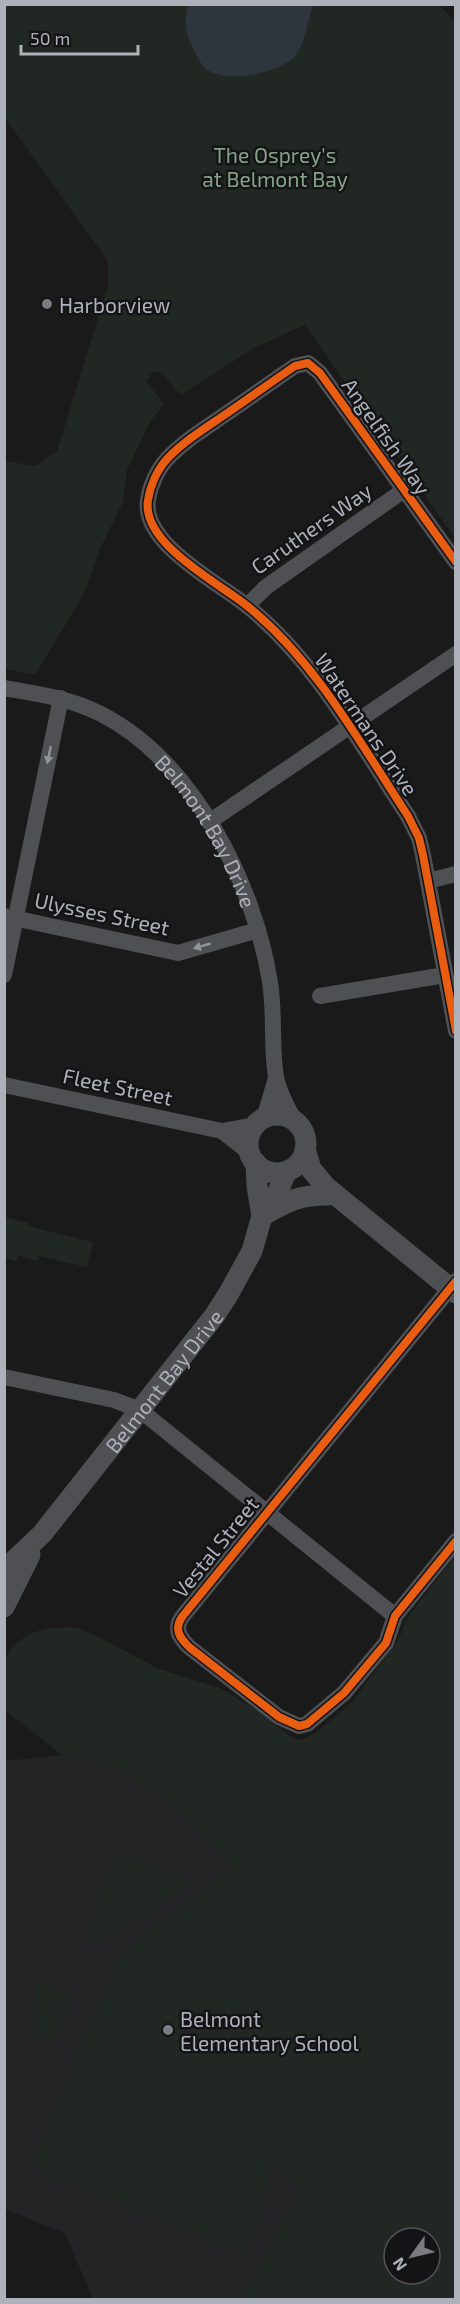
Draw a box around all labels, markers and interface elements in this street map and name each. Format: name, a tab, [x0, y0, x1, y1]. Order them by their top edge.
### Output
scale bar	[21, 18, 138, 56]
text: 50 m	[30, 27, 70, 49]
park label: The Osprey's at Belmont Bay	[202, 142, 348, 191]
place label: Harborview	[59, 292, 170, 317]
marker: Harborview	[40, 297, 54, 311]
street label: Angelfish Way	[338, 373, 436, 499]
street label: Caruthers Way	[246, 477, 376, 579]
street label: Watermans Drive	[310, 648, 424, 800]
one-way arrow	[44, 746, 53, 765]
street label: Belmont Bay Drive	[151, 749, 262, 911]
street label: Ulysses Street	[32, 887, 172, 939]
one-way arrow	[193, 942, 211, 951]
street label: Fleet Street	[61, 1062, 175, 1110]
street label: Belmont Bay Drive	[99, 1304, 228, 1457]
street label: Vestal Street	[167, 1492, 263, 1602]
place label: Belmont Elementary School	[180, 2006, 360, 2055]
marker: Belmont Elementary School	[161, 2023, 175, 2037]
north arrow	[382, 2226, 442, 2286]
text: N	[388, 2255, 410, 2275]

